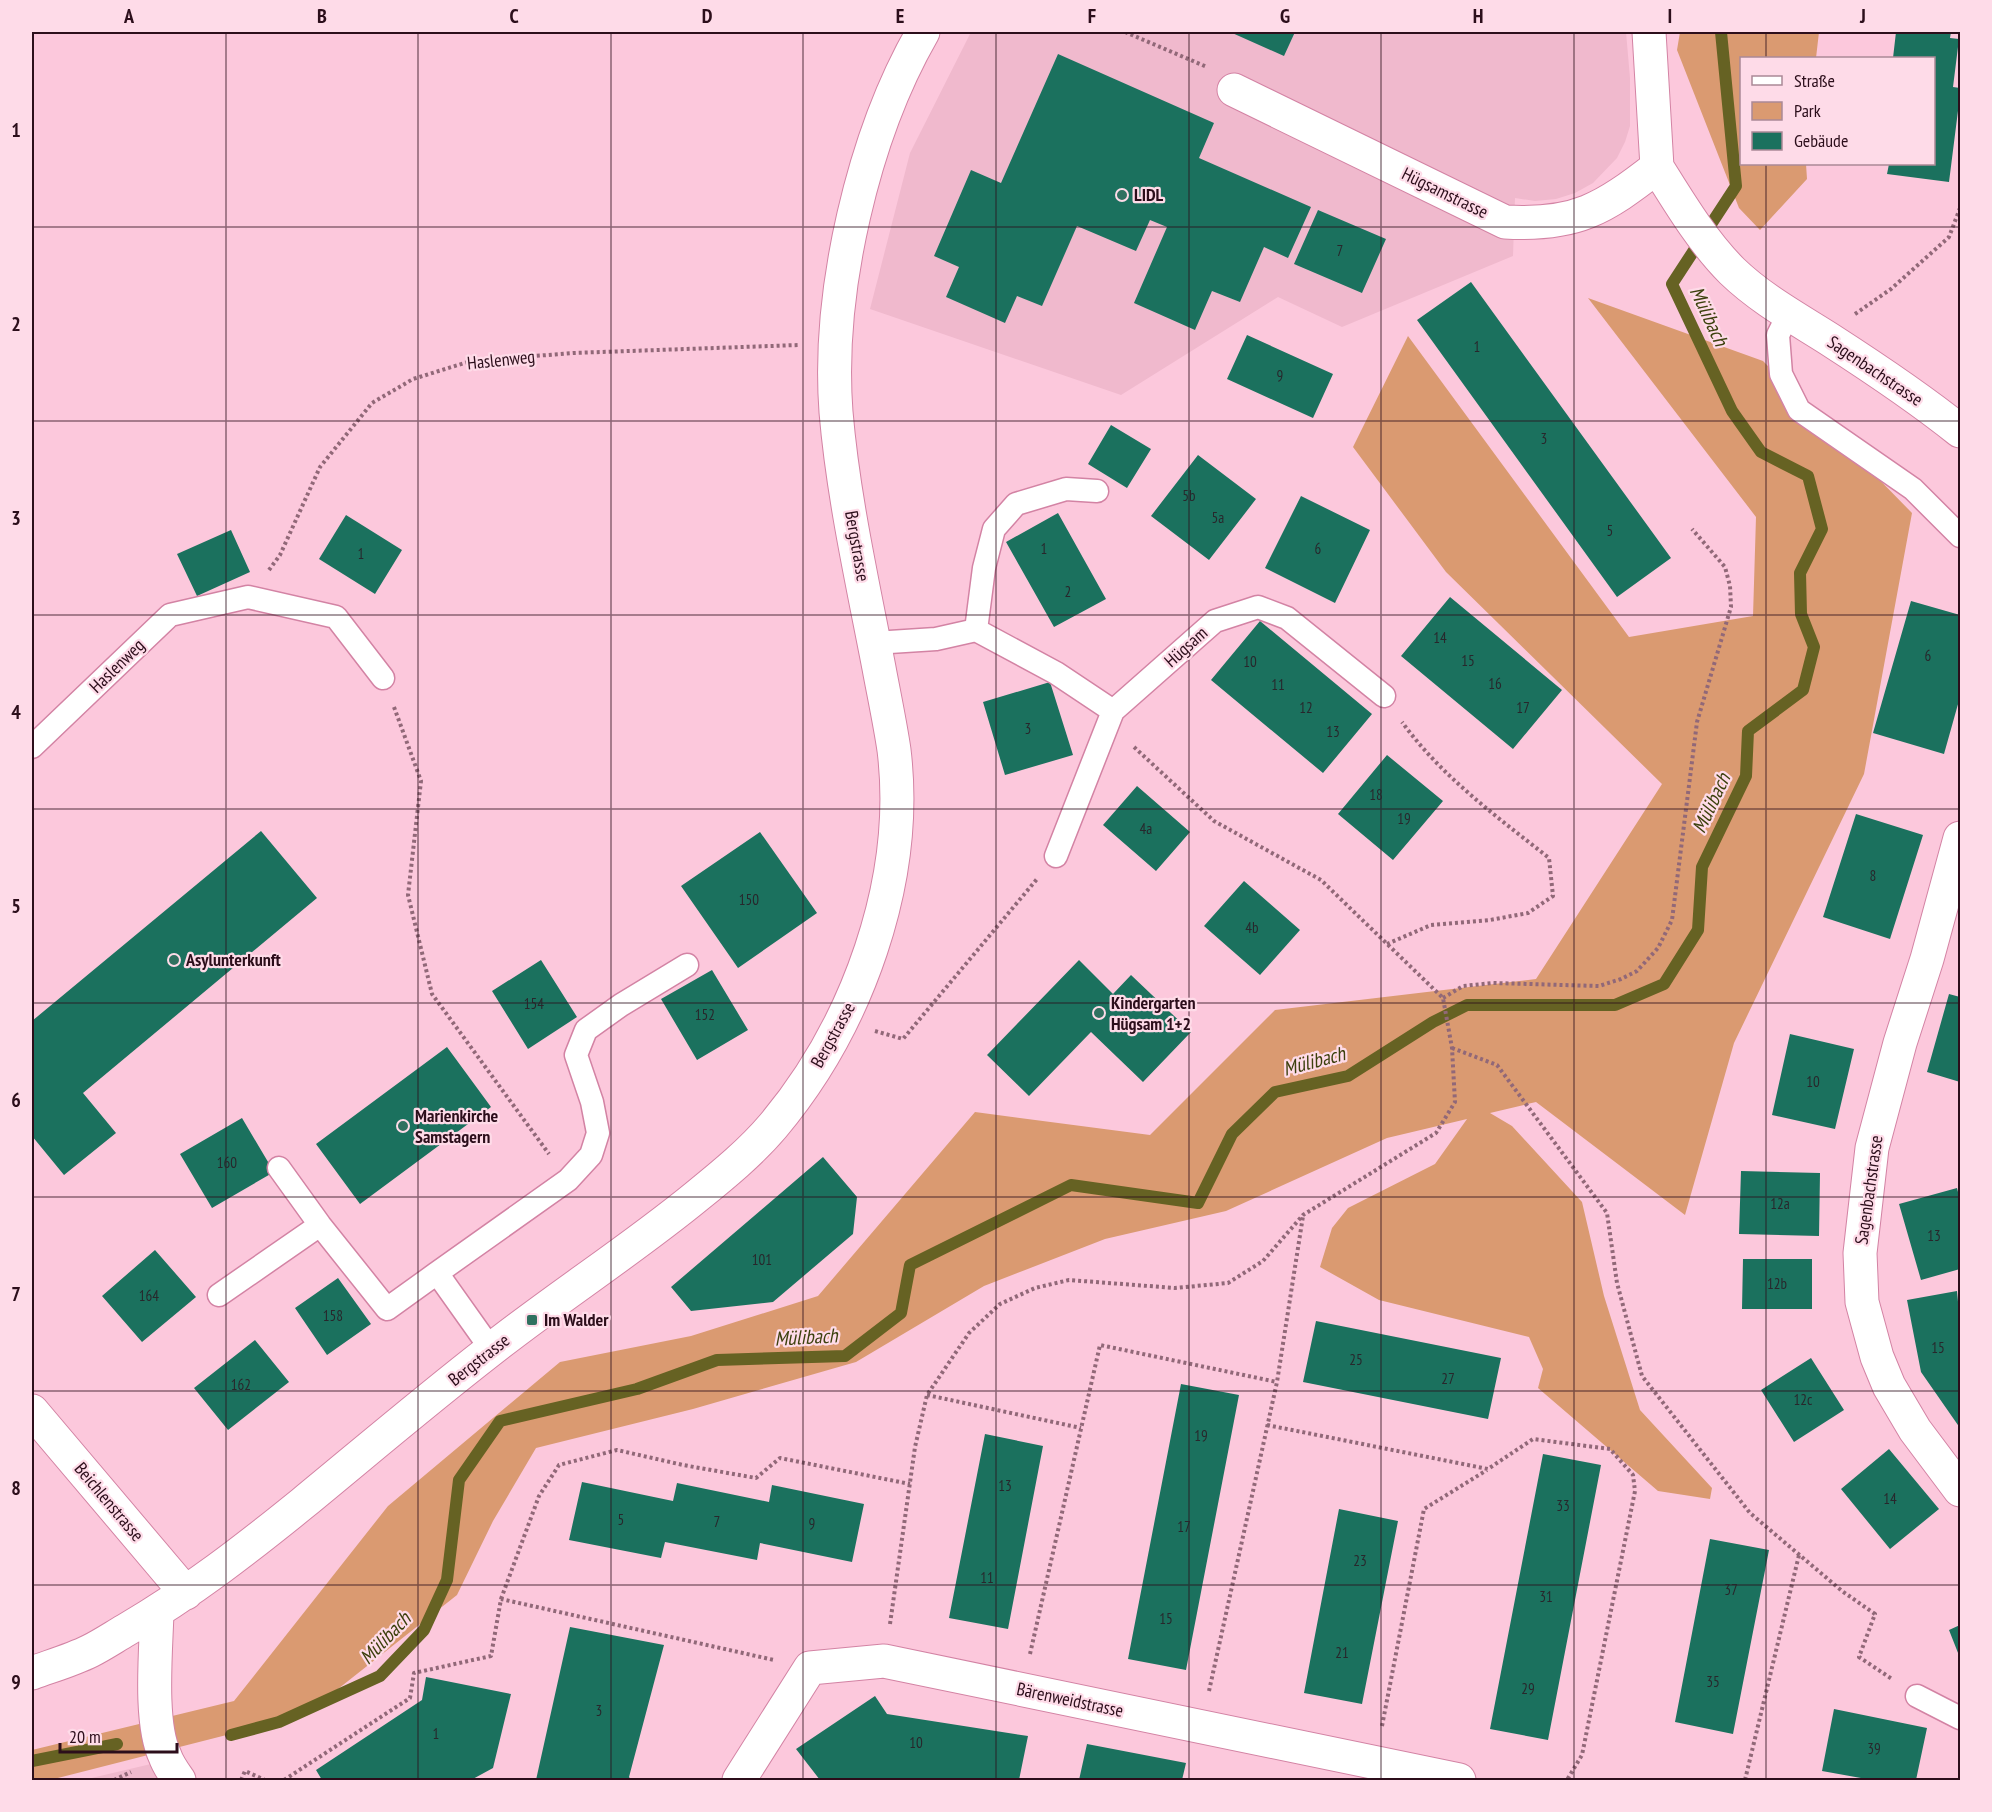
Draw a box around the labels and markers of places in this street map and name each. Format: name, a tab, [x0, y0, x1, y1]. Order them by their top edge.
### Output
place label: LIDL	[1134, 183, 1164, 206]
marker: LIDL	[1115, 188, 1129, 202]
place label: Asylunterkunft	[185, 948, 281, 971]
marker: Asylunterkunft	[167, 953, 181, 967]
place label: Kindergarten Hügsam 1+2	[1111, 991, 1196, 1035]
marker: Kindergarten Hügsam 1+2	[1092, 1006, 1106, 1020]
place label: Marienkirche Samstagern	[415, 1104, 499, 1148]
marker: Marienkirche Samstagern	[396, 1119, 410, 1133]
place label: Im Walder	[544, 1308, 609, 1331]
marker: Im Walder	[525, 1313, 539, 1327]

